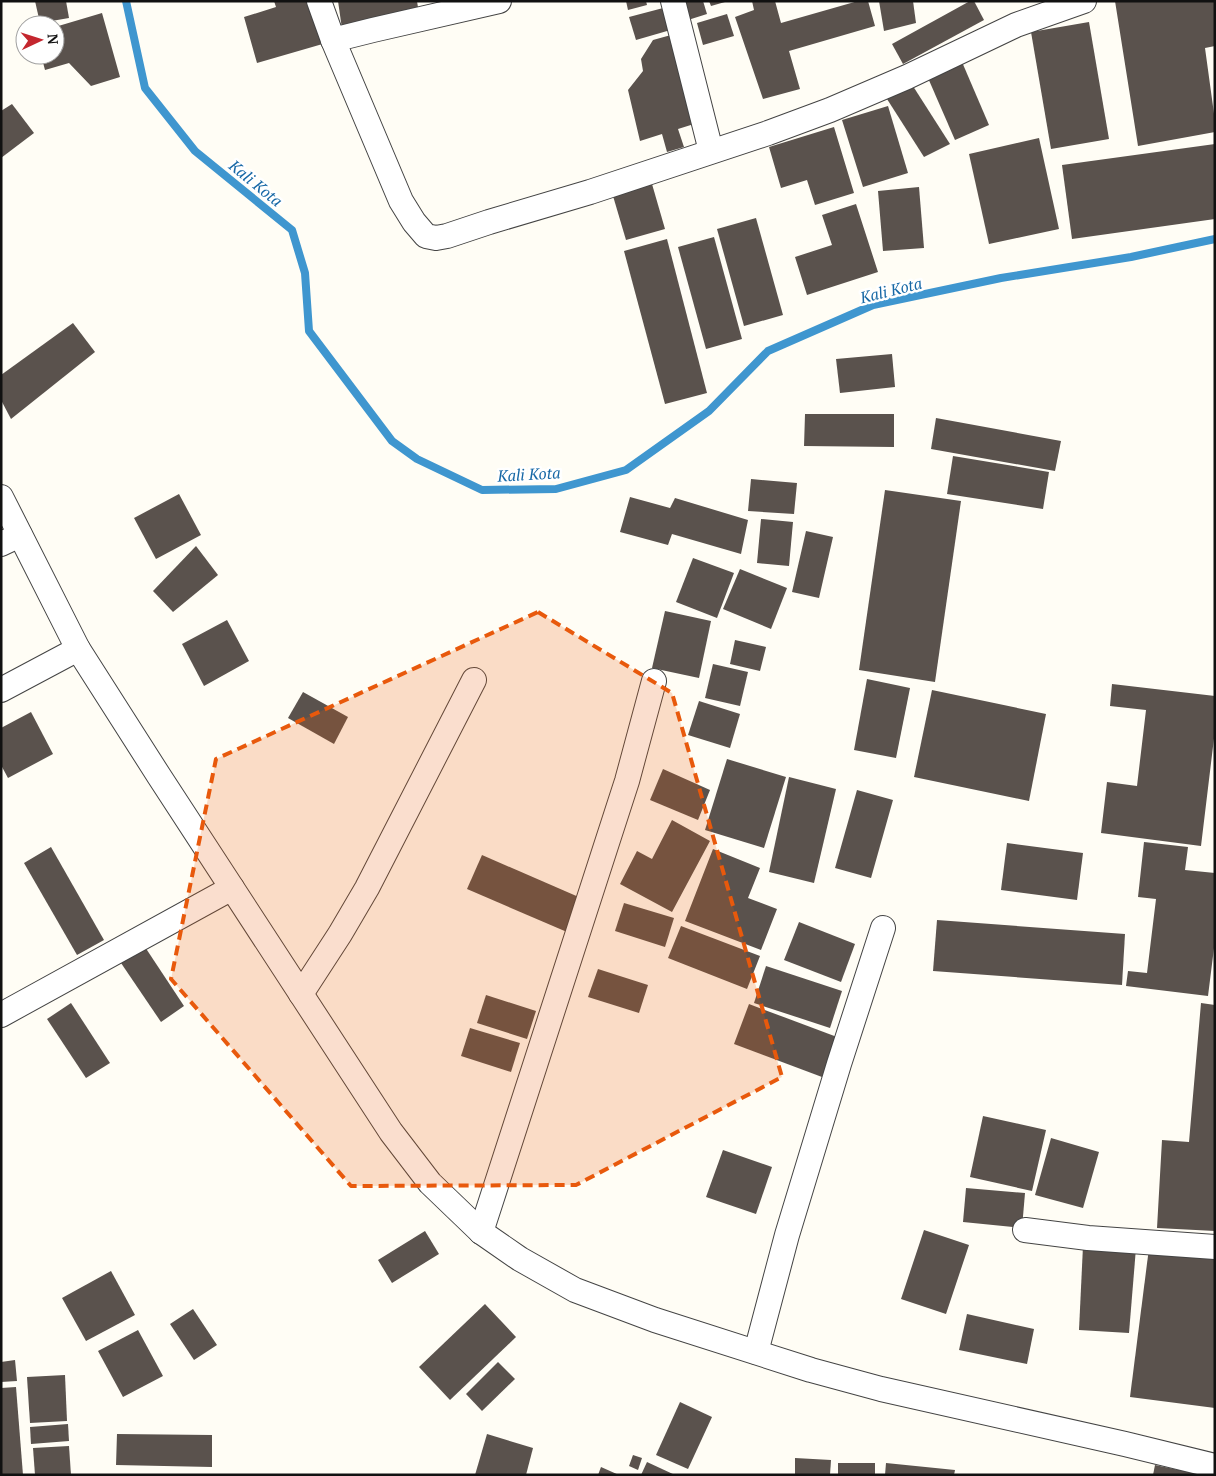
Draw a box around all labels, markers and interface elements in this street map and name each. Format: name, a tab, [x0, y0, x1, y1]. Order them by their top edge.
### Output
north arrow	[15, 15, 65, 65]
text: N	[44, 33, 63, 45]
water label: Kali Kota	[224, 154, 287, 211]
water label: Kali Kota	[857, 272, 924, 309]
water label: Kali Kota	[496, 461, 561, 487]

